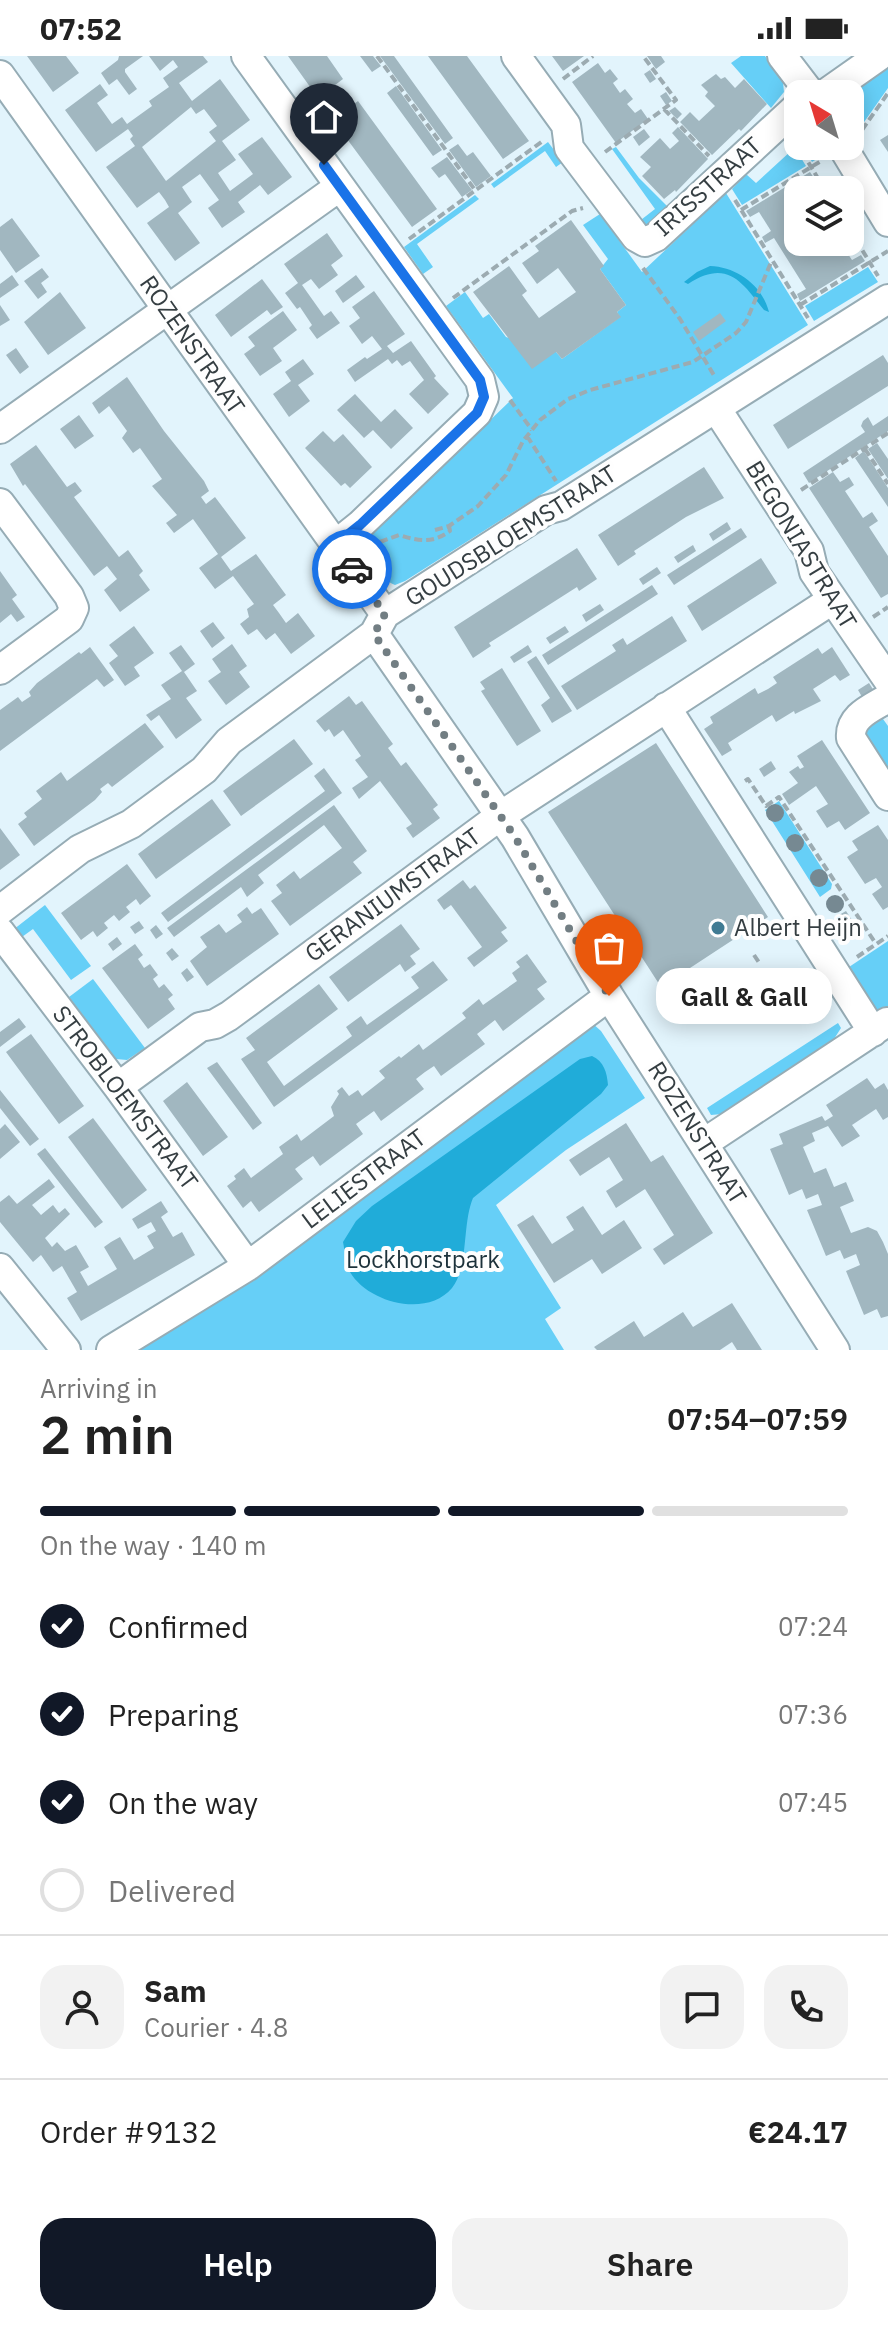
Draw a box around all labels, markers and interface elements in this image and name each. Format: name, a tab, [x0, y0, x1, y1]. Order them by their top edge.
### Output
text: 07:52	[40, 9, 122, 48]
north arrow	[784, 80, 864, 160]
map controls	[784, 80, 864, 256]
pin	[290, 83, 358, 165]
icon: home	[302, 95, 346, 139]
street label: IRISSTRAAT	[647, 129, 768, 243]
button: layers	[784, 176, 864, 256]
street label: ROZENSTRAAT	[133, 269, 253, 420]
street label: BEGONIASTRAAT	[739, 454, 865, 635]
street label: GOUDSBLOEMSTRAAT	[399, 457, 622, 613]
courier	[312, 529, 392, 609]
icon: car	[330, 547, 374, 591]
street label: GERANIUMSTRAAT	[298, 819, 487, 969]
place label: Albert Heijn	[734, 911, 862, 943]
pin	[575, 914, 643, 996]
marker: Albert Heijn	[709, 919, 727, 937]
icon: bag	[587, 926, 631, 970]
callout: Gall & Gall	[657, 968, 833, 1024]
text: Gall & Gall	[680, 979, 808, 1013]
street label: STROBLOEMSTRAAT	[46, 999, 206, 1196]
street label: ROZENSTRAAT	[641, 1055, 755, 1210]
street label: LELIESTRAAT	[295, 1121, 432, 1235]
park label: Lockhorstpark	[346, 1243, 500, 1275]
text: Arriving in	[40, 1371, 157, 1405]
text: 07:54–07:59	[667, 1399, 848, 1438]
text: 2 min	[40, 1401, 175, 1468]
text: On the way · 140 m	[40, 1528, 266, 1562]
icon: check	[40, 1604, 84, 1648]
text: Confirmed	[108, 1607, 249, 1646]
text: 07:24	[778, 1609, 848, 1643]
icon: check	[40, 1692, 84, 1736]
text: Preparing	[108, 1695, 238, 1734]
text: 07:36	[778, 1697, 848, 1731]
icon: check	[40, 1780, 84, 1824]
text: On the way	[108, 1783, 258, 1822]
text: 07:45	[778, 1785, 848, 1819]
text: Delivered	[108, 1871, 236, 1910]
button: person	[40, 1965, 124, 2049]
button: chat	[660, 1965, 744, 2049]
button: phone	[764, 1965, 848, 2049]
text: Sam	[144, 1971, 207, 2010]
text: Courier · 4.8	[144, 2010, 288, 2044]
text: Order #9132	[40, 2112, 217, 2151]
text: €24.17	[748, 2112, 848, 2151]
button: Help	[40, 2218, 436, 2310]
button: Share	[452, 2218, 848, 2310]

